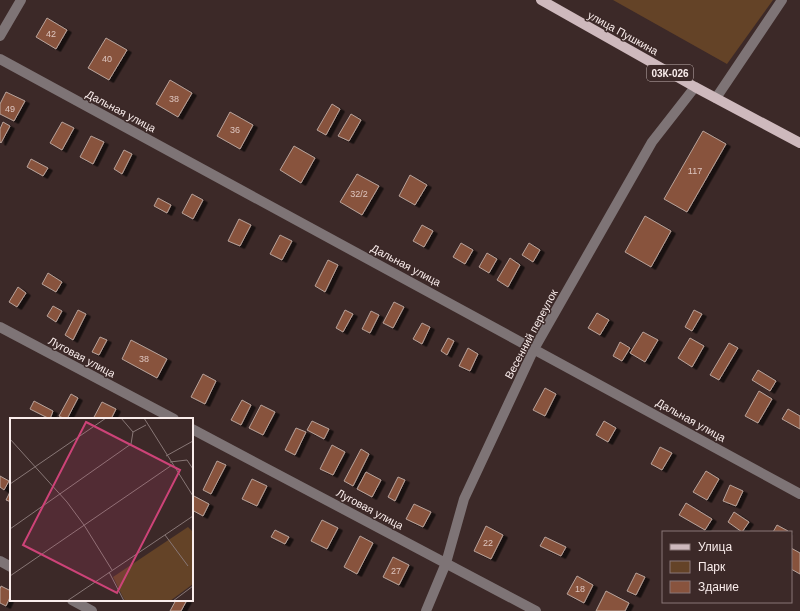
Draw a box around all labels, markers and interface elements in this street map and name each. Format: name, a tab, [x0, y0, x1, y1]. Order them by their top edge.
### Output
street label: улица Пушкина	[586, 9, 661, 58]
house number: 42	[46, 29, 56, 39]
house number: 40	[102, 54, 112, 64]
road number: 03К-026	[647, 65, 693, 81]
street label: Дальная улица	[84, 88, 159, 135]
house number: 38	[169, 94, 179, 104]
house number: 49	[5, 104, 15, 114]
house number: 36	[230, 125, 240, 135]
house number: 117	[688, 166, 702, 176]
house number: 32/2	[350, 189, 368, 199]
street label: Дальная улица	[369, 242, 444, 289]
street label: Весенний переулок	[502, 287, 560, 381]
street label: Луговая улица	[47, 334, 118, 380]
house number: 38	[139, 354, 149, 364]
street label: Дальная улица	[654, 396, 728, 444]
inset map	[10, 418, 193, 601]
street label: Луговая улица	[335, 486, 406, 532]
legend	[662, 531, 792, 603]
house number: 22	[483, 538, 493, 548]
text: Улица	[698, 540, 732, 554]
text: Парк	[698, 560, 726, 574]
house number: 27	[391, 566, 401, 576]
text: Здание	[698, 580, 739, 594]
house number: 18	[575, 584, 585, 594]

